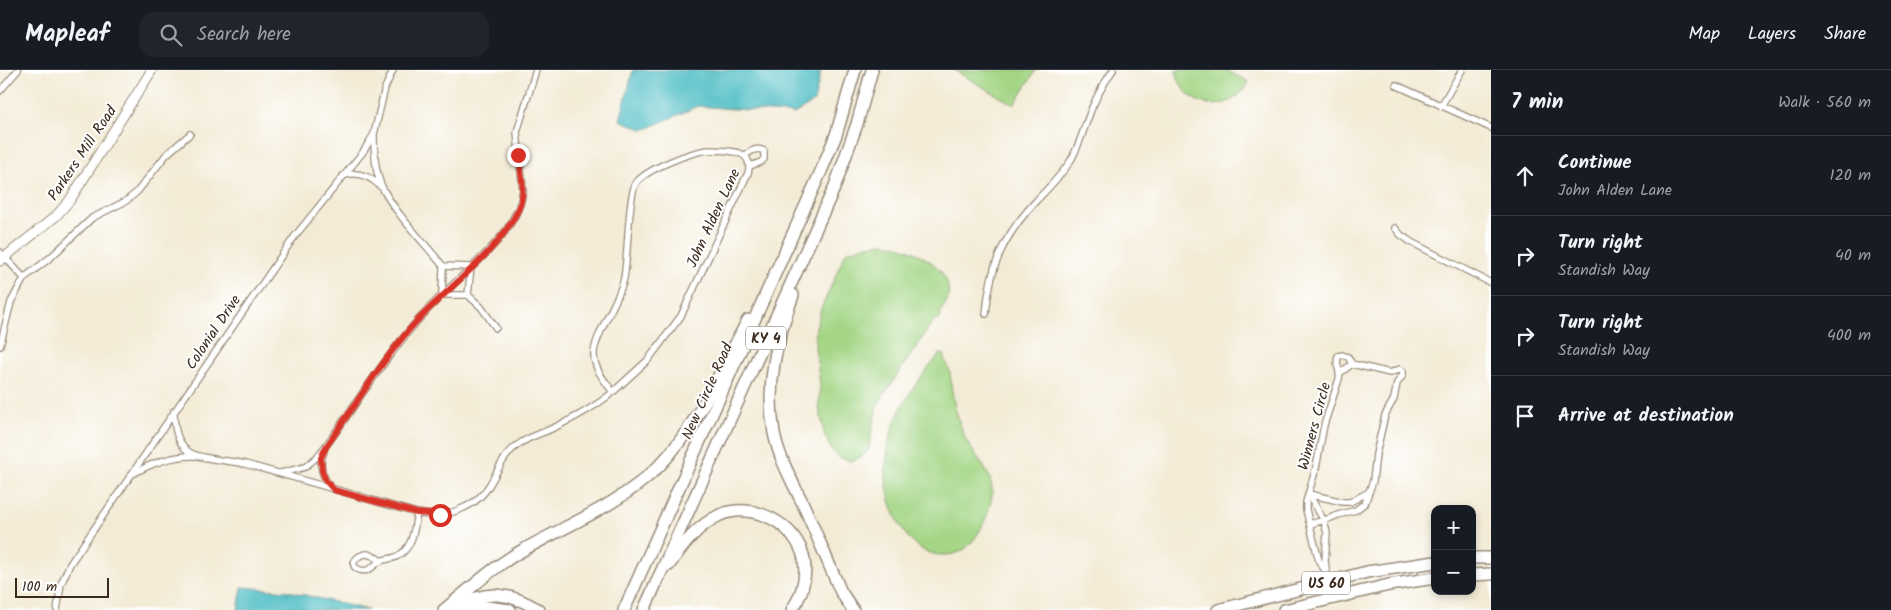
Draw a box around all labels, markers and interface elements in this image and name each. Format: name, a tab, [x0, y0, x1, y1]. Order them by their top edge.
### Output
search box	[139, 12, 489, 57]
text: Mapleaf	[25, 15, 109, 54]
text: Search here	[197, 20, 291, 50]
text: Map	[1689, 20, 1720, 49]
text: Layers	[1748, 20, 1796, 49]
text: Share	[1824, 20, 1866, 49]
icon: search	[157, 21, 185, 49]
text: 7 min	[1511, 86, 1563, 119]
text: Walk · 560 m	[1778, 90, 1871, 115]
street label: Parkers Mill Road	[42, 101, 124, 206]
route end	[507, 144, 530, 167]
text: Continue	[1558, 148, 1631, 178]
icon: ahead	[1511, 162, 1539, 190]
text: 120 m	[1830, 163, 1871, 188]
street label: John Alden Lane	[680, 165, 747, 272]
text: John Alden Lane	[1558, 178, 1672, 203]
text: Turn right	[1558, 228, 1643, 258]
icon: right	[1511, 242, 1539, 270]
text: 40 m	[1835, 243, 1871, 268]
text: Standish Way	[1558, 258, 1650, 283]
street label: Colonial Drive	[180, 290, 248, 375]
text: Turn right	[1558, 308, 1643, 338]
icon: right	[1511, 322, 1539, 350]
text: 400 m	[1827, 323, 1871, 348]
road number: KY 4	[746, 326, 786, 350]
text: Standish Way	[1558, 338, 1650, 363]
street label: New Circle Road	[676, 339, 740, 444]
street label: Winners Circle	[1292, 379, 1338, 473]
text: Arrive at destination	[1558, 401, 1734, 431]
icon: arrive	[1511, 402, 1539, 430]
route start	[429, 504, 452, 527]
map controls	[1431, 505, 1476, 595]
button: +	[1431, 505, 1476, 550]
button: −	[1431, 550, 1476, 595]
road number: US 60	[1302, 572, 1350, 594]
scale bar	[15, 575, 109, 598]
text: 100 m	[22, 576, 57, 598]

